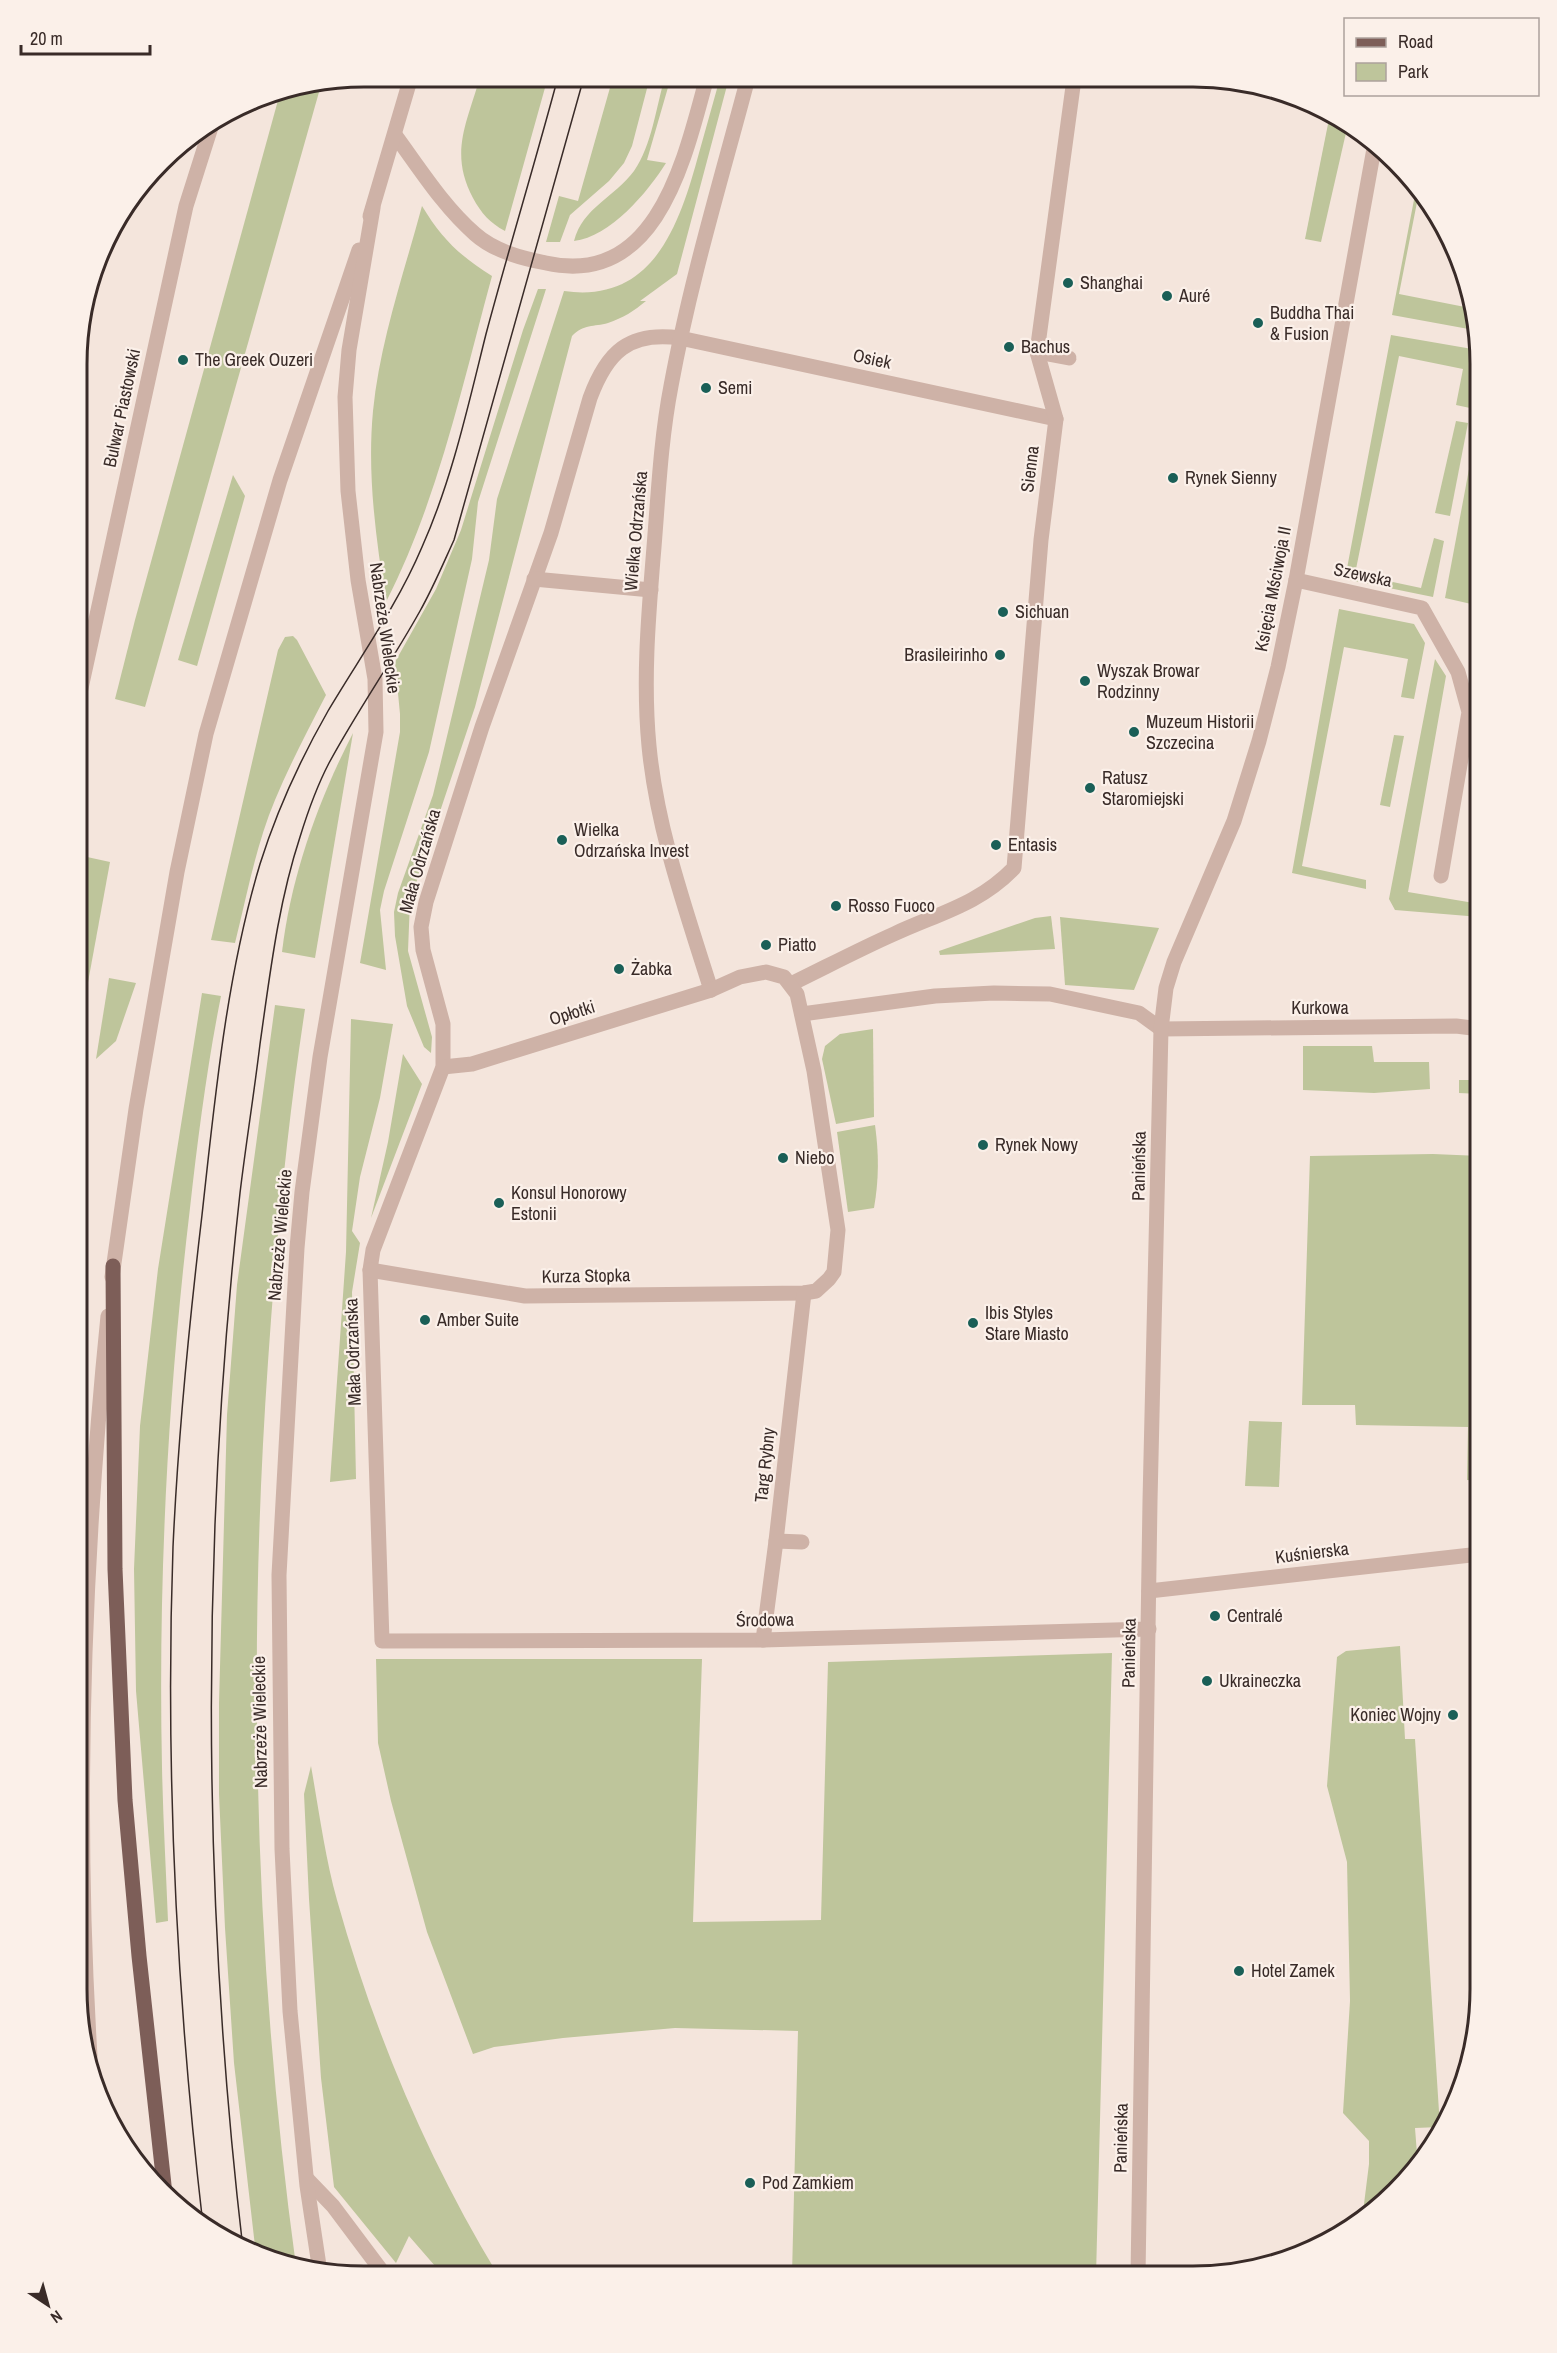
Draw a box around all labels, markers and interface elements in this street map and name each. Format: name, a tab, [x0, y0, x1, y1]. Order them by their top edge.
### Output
scale bar	[21, 18, 150, 56]
legend	[1344, 18, 1539, 96]
text: 20 m	[30, 26, 63, 51]
text: Road	[1398, 29, 1433, 54]
text: Park	[1398, 59, 1429, 84]
place label: Shanghai	[1080, 270, 1143, 295]
marker: Shanghai	[1061, 276, 1075, 290]
place label: Auré	[1178, 283, 1210, 308]
marker: Auré	[1160, 289, 1174, 303]
place label: Buddha Thai & Fusion	[1270, 300, 1354, 346]
marker: Buddha Thai & Fusion	[1251, 316, 1265, 330]
place label: Bachus	[1021, 334, 1070, 359]
marker: Bachus	[1002, 340, 1016, 354]
street label: Osiek	[851, 342, 894, 375]
street label: Bulwar Piastowski	[97, 346, 146, 469]
place label: The Greek Ouzeri	[195, 347, 313, 372]
marker: The Greek Ouzeri	[176, 353, 190, 367]
place label: Semi	[718, 375, 752, 400]
marker: Semi	[699, 381, 713, 395]
street label: Sienna	[1014, 444, 1045, 494]
place label: Rynek Sienny	[1185, 465, 1278, 490]
street label: Wielka Odrzańska	[618, 470, 653, 592]
marker: Rynek Sienny	[1166, 471, 1180, 485]
street label: Księcia Mściwoja II	[1248, 524, 1297, 654]
street label: Szewska	[1332, 556, 1395, 593]
street label: Nabrzeże Wieleckie	[364, 561, 407, 695]
place label: Sichuan	[1015, 599, 1069, 624]
marker: Sichuan	[996, 605, 1010, 619]
place label: Brasileirinho	[904, 642, 988, 667]
marker: Brasileirinho	[993, 648, 1007, 662]
place label: Wyszak Browar Rodzinny	[1097, 658, 1199, 704]
marker: Wyszak Browar Rodzinny	[1078, 674, 1092, 688]
place label: Muzeum Historii Szczecina	[1146, 709, 1254, 755]
marker: Muzeum Historii Szczecina	[1127, 725, 1141, 739]
place label: Ratusz Staromiejski	[1102, 765, 1184, 811]
marker: Ratusz Staromiejski	[1083, 781, 1097, 795]
street label: Mała Odrzańska	[393, 806, 446, 916]
place label: Wielka Odrzańska Invest	[574, 817, 689, 863]
place label: Entasis	[1008, 832, 1057, 857]
marker: Wielka Odrzańska Invest	[555, 833, 569, 847]
marker: Entasis	[989, 838, 1003, 852]
place label: Rosso Fuoco	[848, 893, 935, 918]
marker: Rosso Fuoco	[829, 899, 843, 913]
place label: Piatto	[778, 932, 817, 957]
marker: Piatto	[759, 938, 773, 952]
place label: Żabka	[631, 956, 672, 981]
marker: Żabka	[612, 962, 626, 976]
street label: Opłotki	[546, 994, 598, 1031]
street label: Kurkowa	[1291, 995, 1349, 1020]
street label: Panieńska	[1125, 1131, 1152, 1201]
place label: Rynek Nowy	[995, 1132, 1078, 1157]
marker: Rynek Nowy	[976, 1138, 990, 1152]
place label: Niebo	[795, 1145, 834, 1170]
marker: Niebo	[776, 1151, 790, 1165]
street label: Nabrzeże Wieleckie	[261, 1168, 298, 1302]
place label: Konsul Honorowy Estonii	[511, 1180, 627, 1226]
marker: Konsul Honorowy Estonii	[492, 1196, 506, 1210]
street label: Kurza Stopka	[541, 1262, 631, 1289]
street label: Mała Odrzańska	[338, 1298, 367, 1406]
place label: Ibis Styles Stare Miasto	[985, 1300, 1069, 1346]
place label: Amber Suite	[436, 1307, 519, 1332]
marker: Amber Suite	[418, 1313, 432, 1327]
marker: Ibis Styles Stare Miasto	[966, 1316, 980, 1330]
street label: Targ Rybny	[748, 1426, 781, 1504]
street label: Kuśnierska	[1274, 1536, 1350, 1569]
place label: Centralé	[1227, 1603, 1283, 1628]
street label: Środowa	[736, 1606, 794, 1633]
marker: Centralé	[1208, 1609, 1222, 1623]
street label: Panieńska	[1115, 1618, 1142, 1688]
street label: Nabrzeże Wieleckie	[246, 1656, 273, 1788]
place label: Ukraineczka	[1219, 1668, 1301, 1693]
marker: Ukraineczka	[1200, 1674, 1214, 1688]
place label: Koniec Wojny	[1350, 1702, 1442, 1727]
marker: Koniec Wojny	[1446, 1708, 1460, 1722]
place label: Hotel Zamek	[1251, 1958, 1335, 1983]
marker: Hotel Zamek	[1232, 1964, 1246, 1978]
street label: Panieńska	[1107, 2103, 1134, 2173]
place label: Pod Zamkiem	[762, 2170, 854, 2195]
marker: Pod Zamkiem	[743, 2176, 757, 2190]
north arrow	[18, 2275, 78, 2335]
text: N	[47, 2305, 67, 2329]

